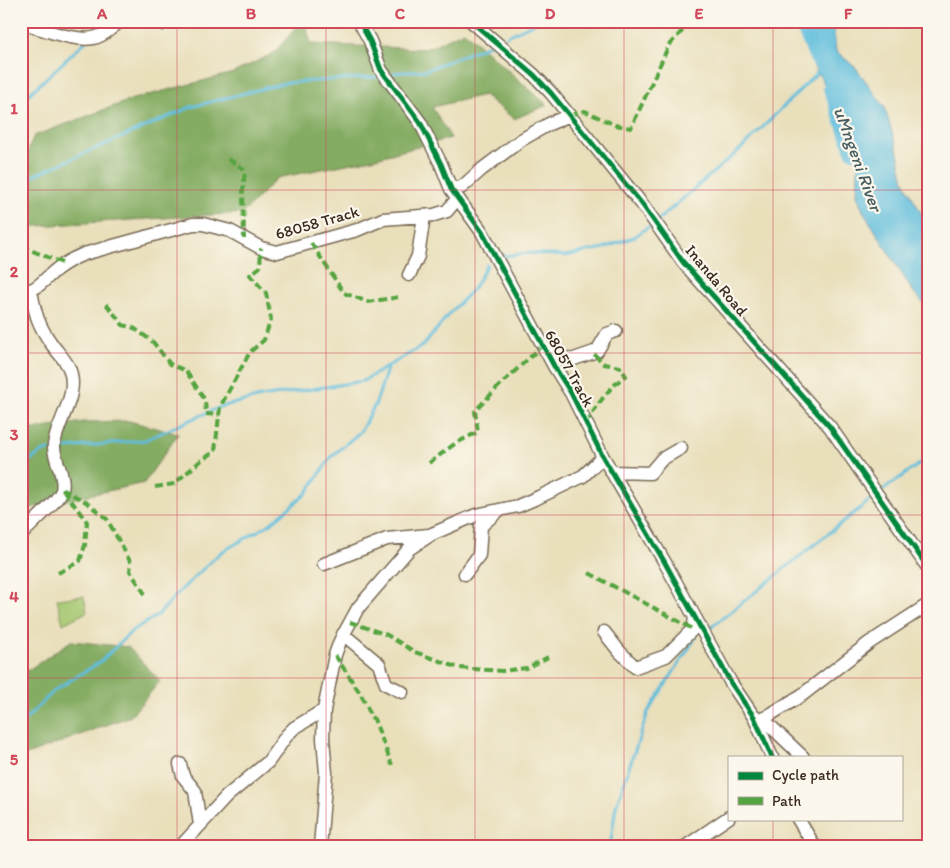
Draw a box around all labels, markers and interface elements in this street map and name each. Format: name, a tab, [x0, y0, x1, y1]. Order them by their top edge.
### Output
text: A	[96, 4, 108, 23]
text: B	[246, 4, 257, 23]
text: C	[395, 4, 406, 23]
text: D	[545, 4, 556, 23]
text: E	[695, 4, 704, 23]
text: F	[844, 4, 853, 23]
text: 1	[10, 99, 18, 118]
water label: uMngeni River	[829, 104, 888, 216]
street label: 68058 Track	[273, 201, 362, 243]
street label: Inanda Road	[681, 241, 752, 320]
text: 2	[10, 262, 19, 281]
street label: 68057 Track	[541, 326, 599, 411]
text: 3	[10, 425, 19, 444]
text: 4	[9, 587, 19, 606]
text: 5	[10, 750, 19, 769]
legend	[728, 756, 902, 820]
text: Cycle path	[772, 766, 839, 784]
text: Path	[772, 792, 801, 810]

